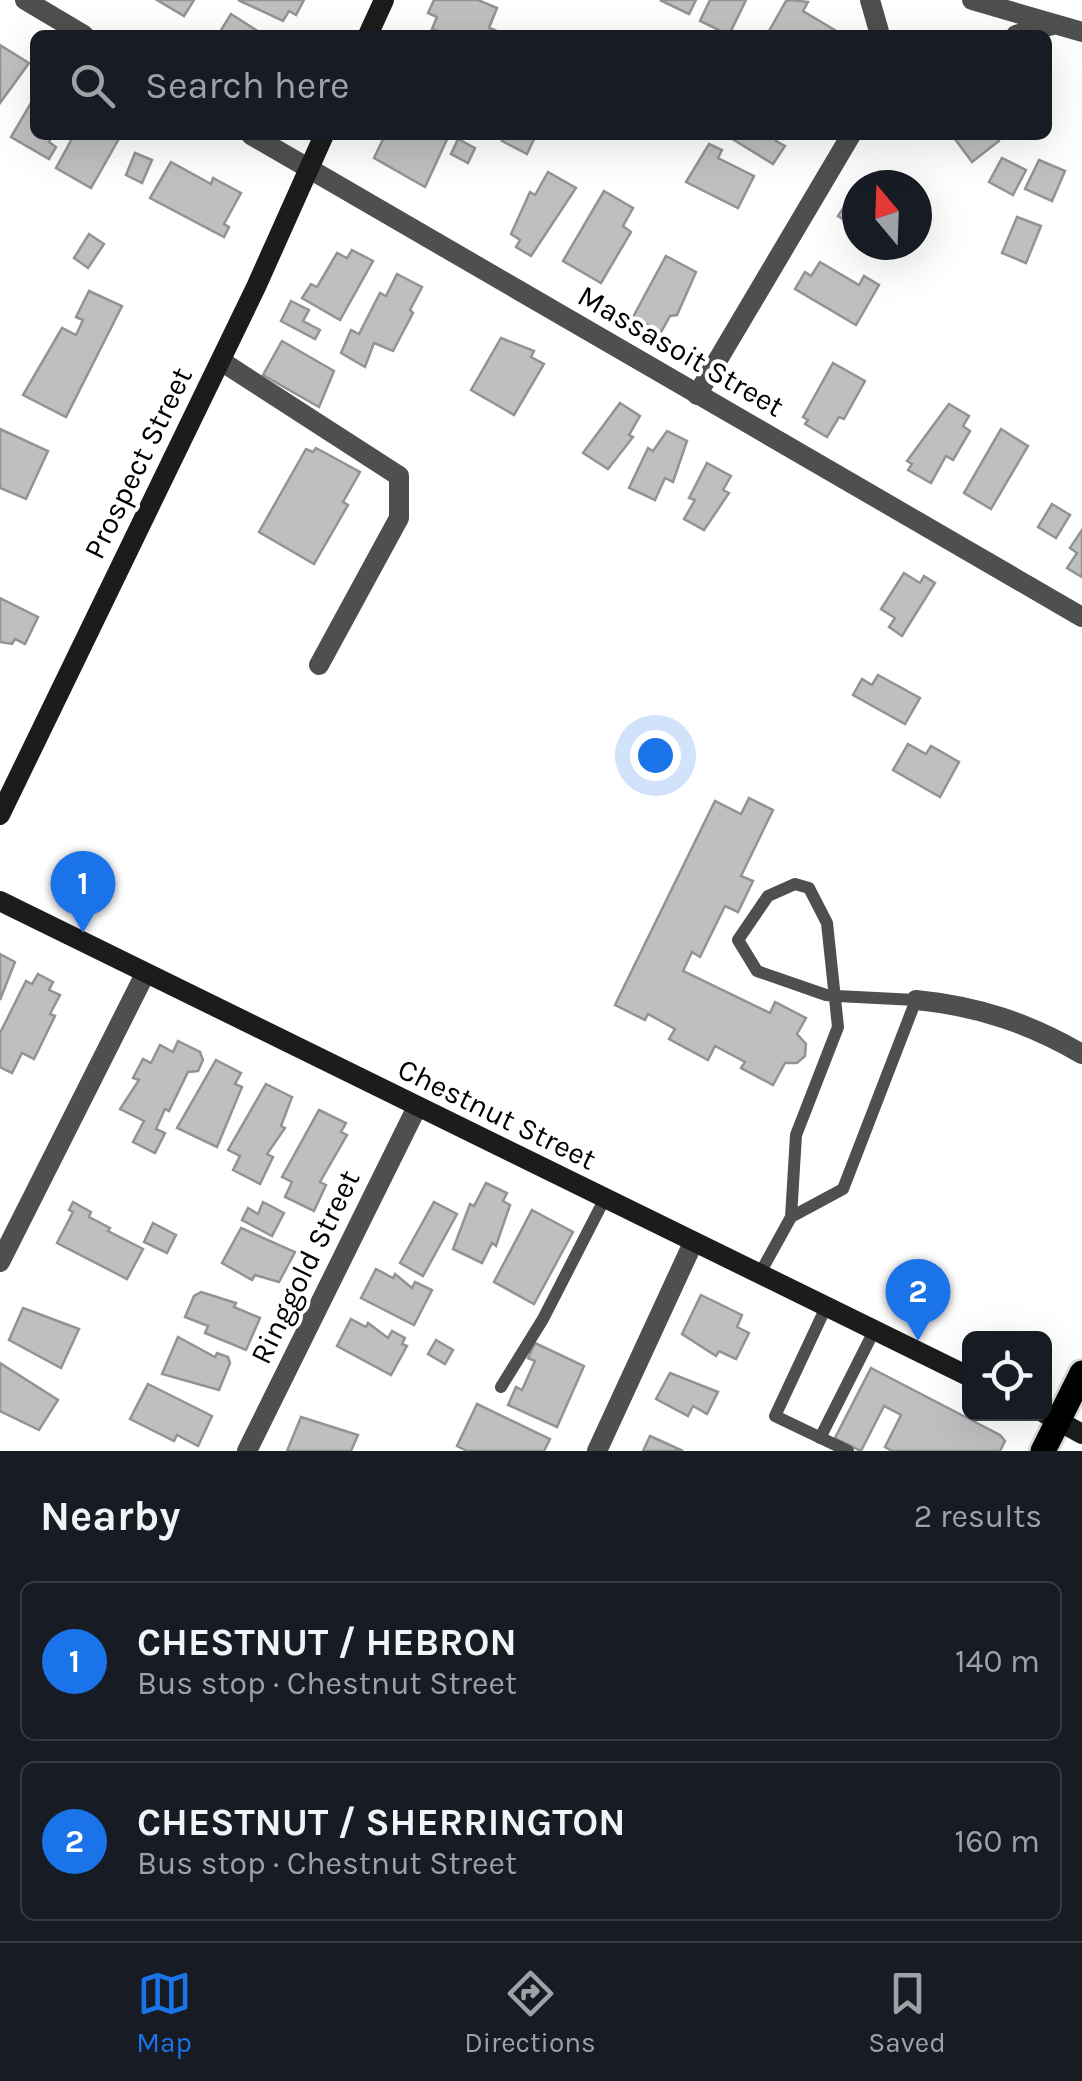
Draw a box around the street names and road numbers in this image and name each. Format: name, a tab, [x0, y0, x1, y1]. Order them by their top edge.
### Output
street label: Massasoit Street	[572, 277, 790, 425]
street label: Prospect Street	[76, 361, 200, 565]
street label: Chestnut Street	[392, 1050, 602, 1178]
street label: Ringgold Street	[242, 1164, 368, 1370]

